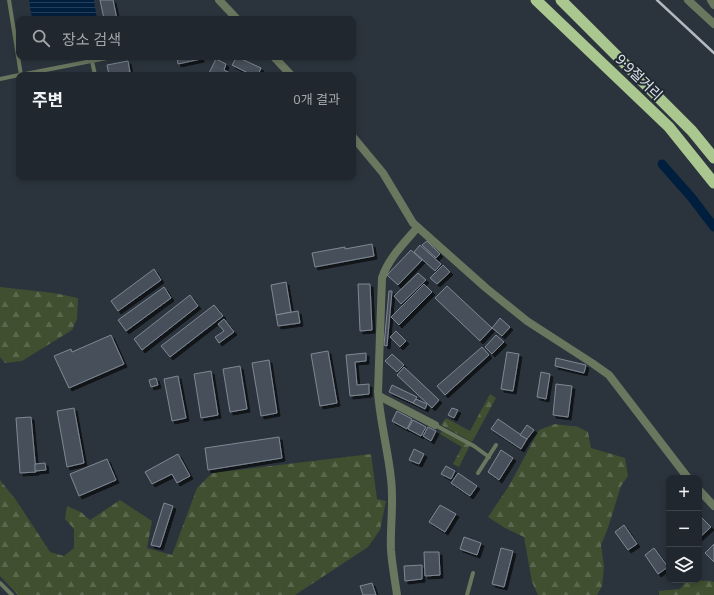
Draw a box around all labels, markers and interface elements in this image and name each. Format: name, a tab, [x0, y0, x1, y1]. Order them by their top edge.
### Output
search box	[16, 16, 356, 60]
icon: search	[30, 27, 52, 49]
text: 장소 검색	[62, 29, 121, 49]
street label: 9·9절거리	[612, 50, 667, 104]
text: 주변	[32, 88, 63, 111]
text: 0개 결과	[293, 90, 340, 108]
map controls	[666, 475, 702, 583]
button: +	[666, 475, 702, 511]
button: −	[666, 511, 702, 547]
button: layers	[666, 547, 702, 583]

